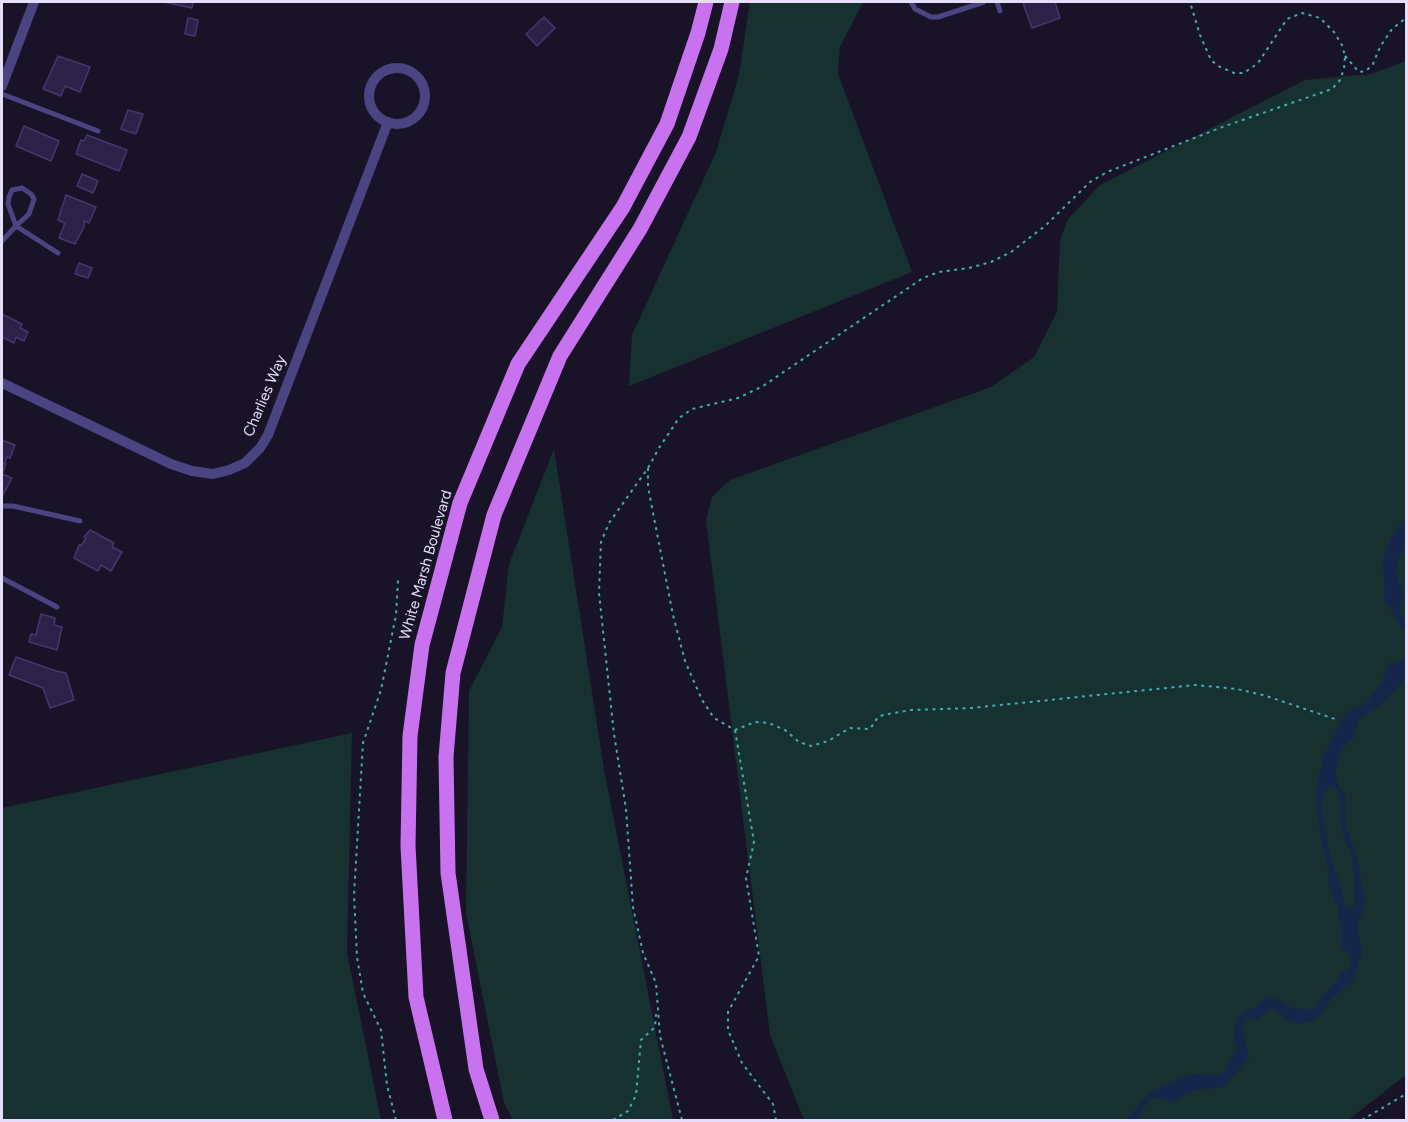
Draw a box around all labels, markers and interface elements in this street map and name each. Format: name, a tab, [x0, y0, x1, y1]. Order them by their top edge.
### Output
street label: Charlies Way	[240, 353, 290, 439]
street label: White Marsh Boulevard	[396, 488, 456, 642]

